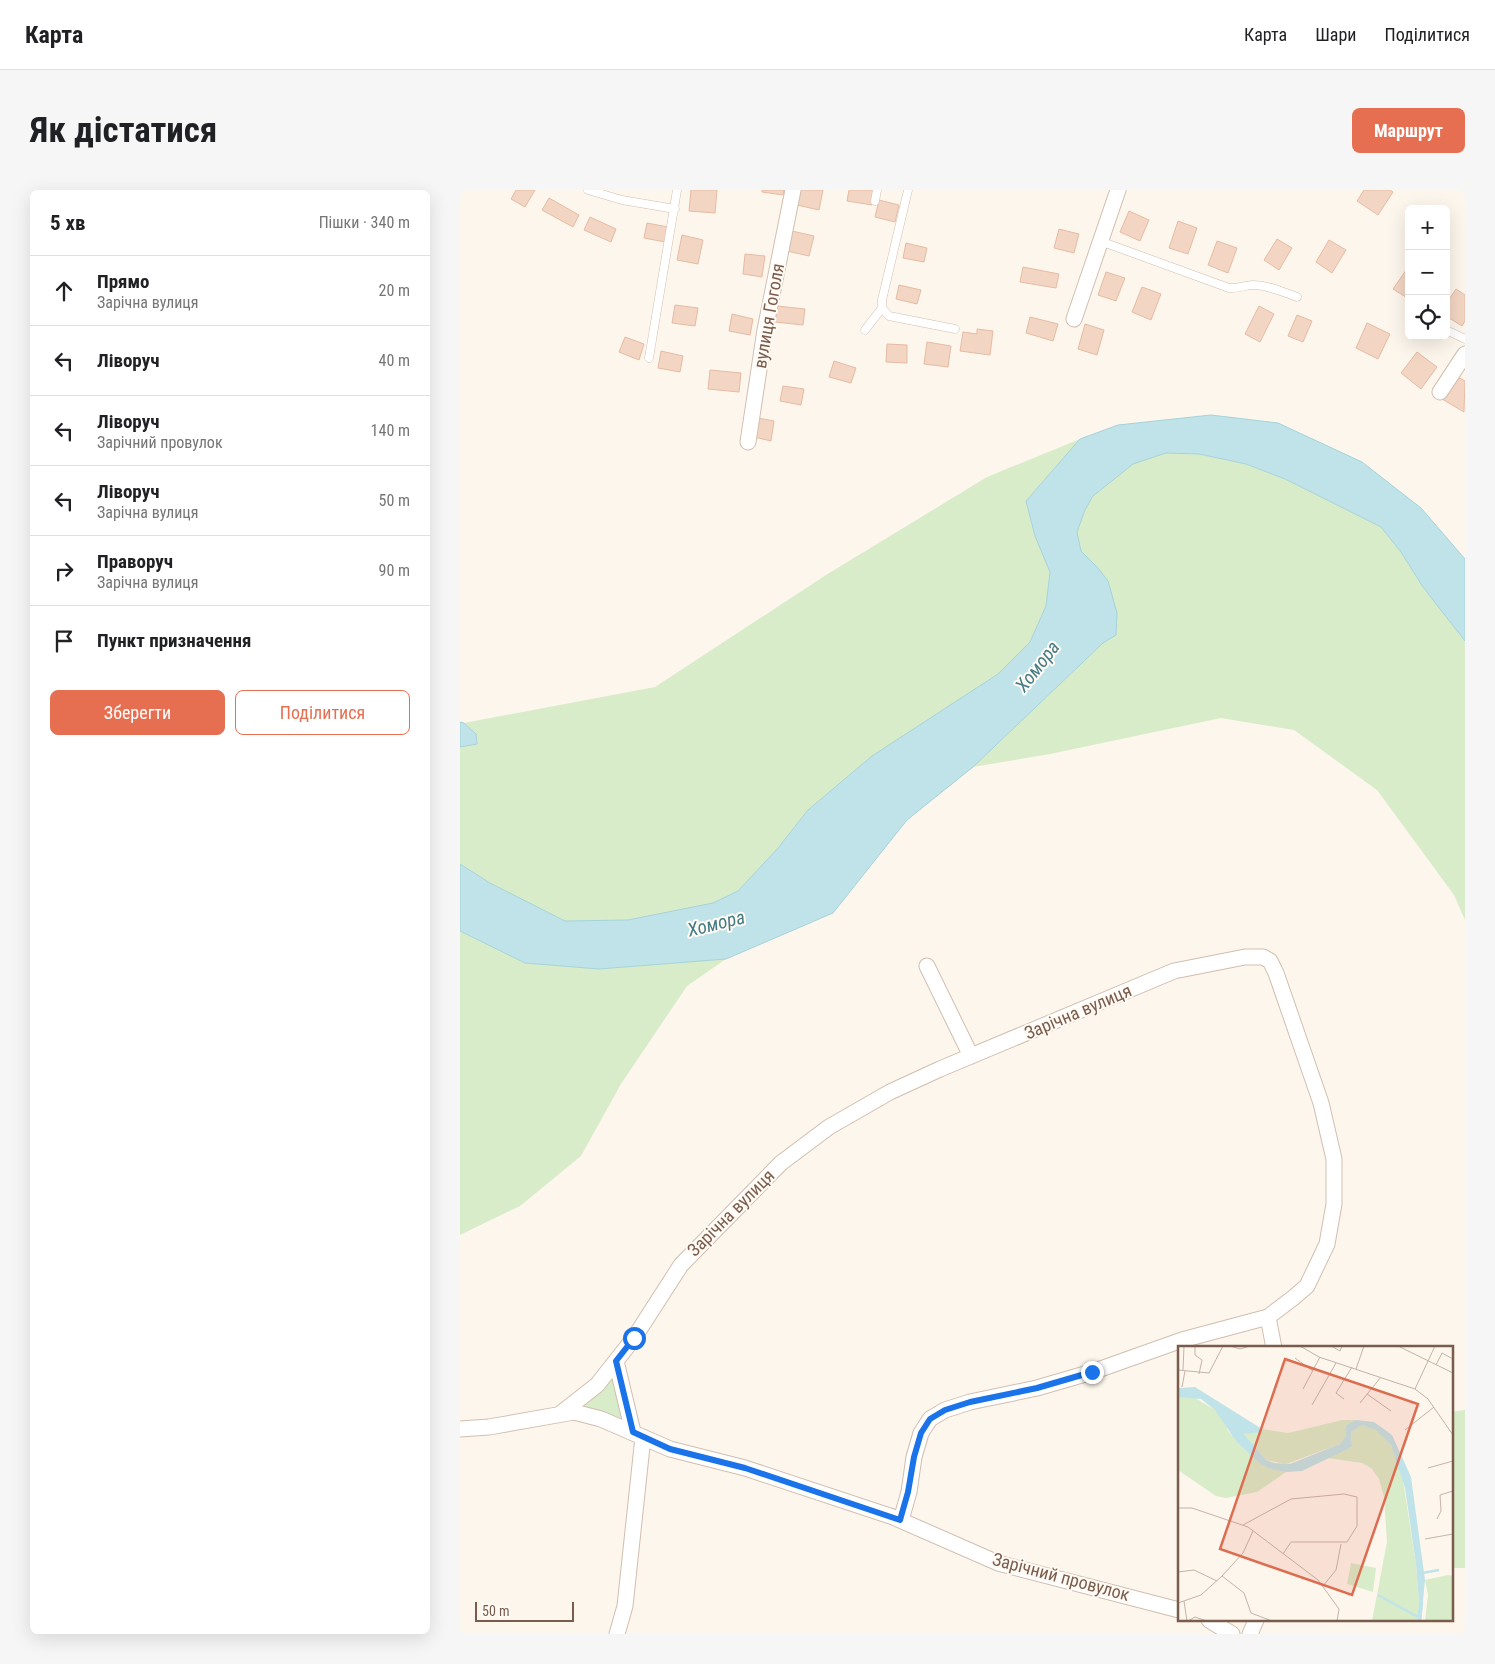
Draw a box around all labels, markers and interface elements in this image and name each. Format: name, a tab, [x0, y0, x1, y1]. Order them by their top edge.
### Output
text: Карта	[25, 21, 83, 49]
text: Карта	[1244, 24, 1287, 45]
text: Шари	[1315, 24, 1356, 45]
text: Поділитися	[1384, 24, 1470, 45]
button: Маршрут	[1352, 108, 1465, 153]
text: Як дістатися	[30, 110, 217, 151]
map controls	[1405, 205, 1450, 340]
button: +	[1405, 205, 1450, 250]
text: 5 хв	[50, 211, 85, 235]
text: Пішки · 340 m	[319, 213, 410, 232]
button: −	[1405, 250, 1450, 295]
street label: вулиця Гоголя	[749, 262, 788, 370]
text: Прямо	[97, 270, 150, 293]
icon: ahead	[50, 277, 78, 305]
text: 20 m	[378, 281, 410, 300]
text: Зарічна вулиця	[97, 293, 199, 312]
button: locate	[1405, 295, 1450, 340]
icon: left	[50, 347, 78, 375]
text: Ліворуч	[97, 349, 159, 372]
text: 40 m	[378, 351, 410, 370]
text: Ліворуч	[97, 410, 159, 433]
icon: left	[50, 417, 78, 445]
text: 140 m	[371, 421, 410, 440]
text: Зарічний провулок	[97, 433, 223, 452]
text: Ліворуч	[97, 480, 159, 503]
icon: left	[50, 487, 78, 515]
text: 50 m	[378, 491, 410, 510]
text: Зарічна вулиця	[97, 503, 199, 522]
text: Праворуч	[97, 550, 173, 573]
icon: right	[50, 557, 78, 585]
text: 90 m	[378, 561, 410, 580]
text: Зарічна вулиця	[97, 573, 199, 592]
icon: arrive	[50, 627, 78, 655]
text: Пункт призначення	[97, 629, 251, 652]
water label: Хомора	[1010, 636, 1064, 697]
button: Зберегти	[50, 690, 225, 735]
button: Поділитися	[235, 690, 410, 735]
water label: Хомора	[684, 905, 747, 942]
street label: Зарічна вулиця	[1021, 980, 1134, 1044]
street label: Зарічна вулиця	[683, 1165, 778, 1260]
route start	[623, 1327, 646, 1350]
inset map	[1178, 1346, 1452, 1622]
route end	[1081, 1361, 1104, 1384]
street label: Зарічний провулок	[990, 1548, 1132, 1605]
scale bar	[475, 1599, 574, 1622]
text: 50 m	[482, 1603, 510, 1619]

